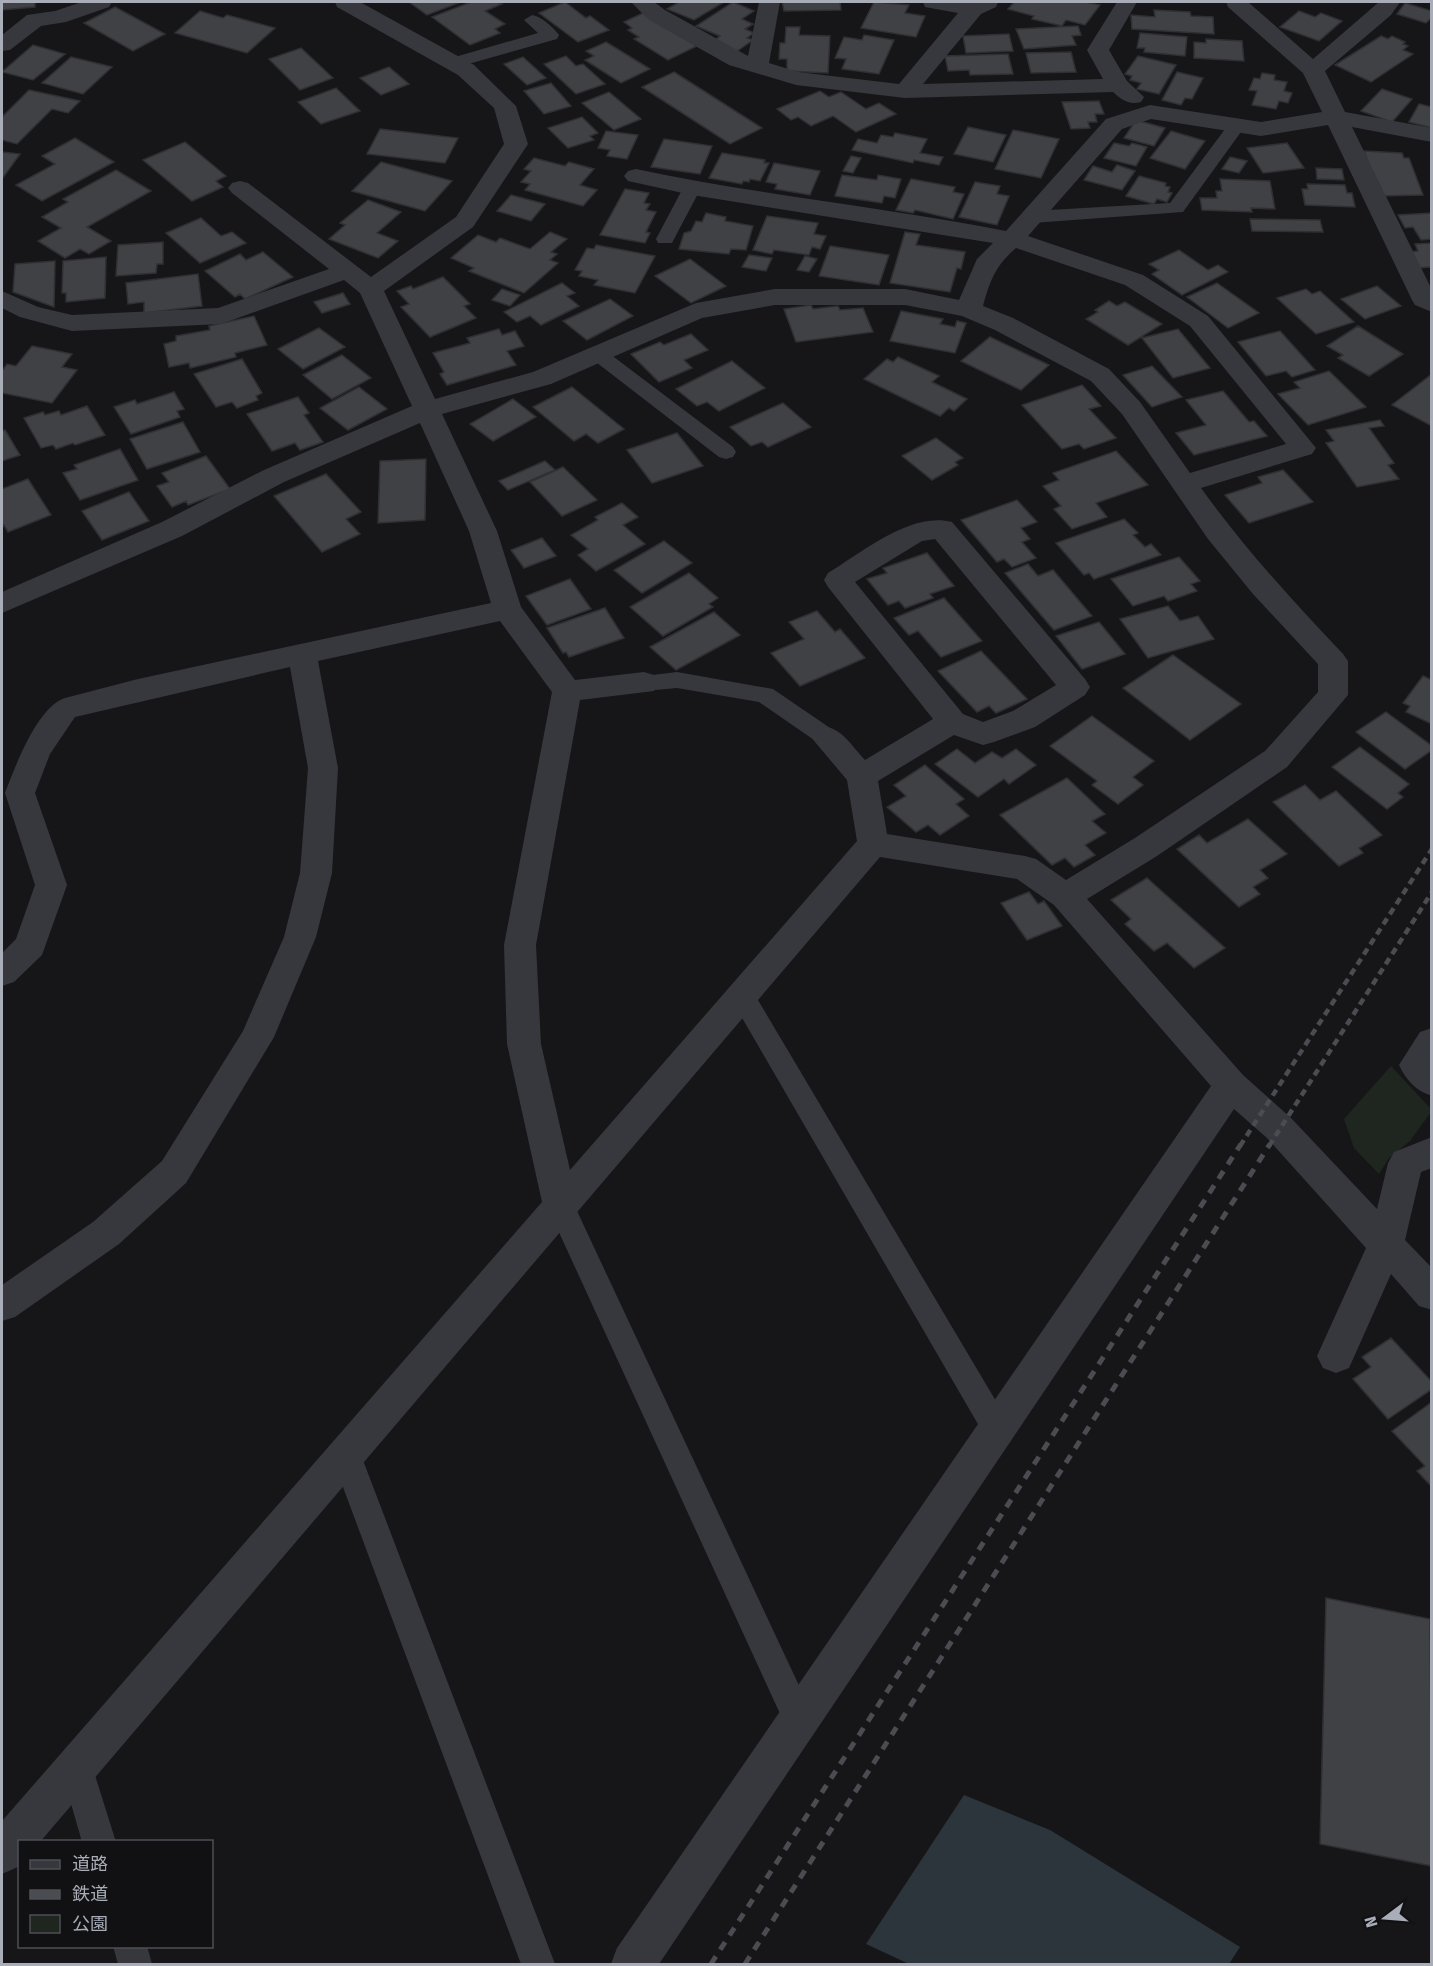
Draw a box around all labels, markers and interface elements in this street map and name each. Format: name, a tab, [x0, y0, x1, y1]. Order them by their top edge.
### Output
legend	[18, 1840, 213, 1948]
text: 道路	[72, 1853, 108, 1875]
text: 鉄道	[72, 1883, 108, 1905]
north arrow	[1355, 1888, 1415, 1948]
text: 公園	[72, 1913, 108, 1935]
text: N	[1360, 1914, 1382, 1930]

